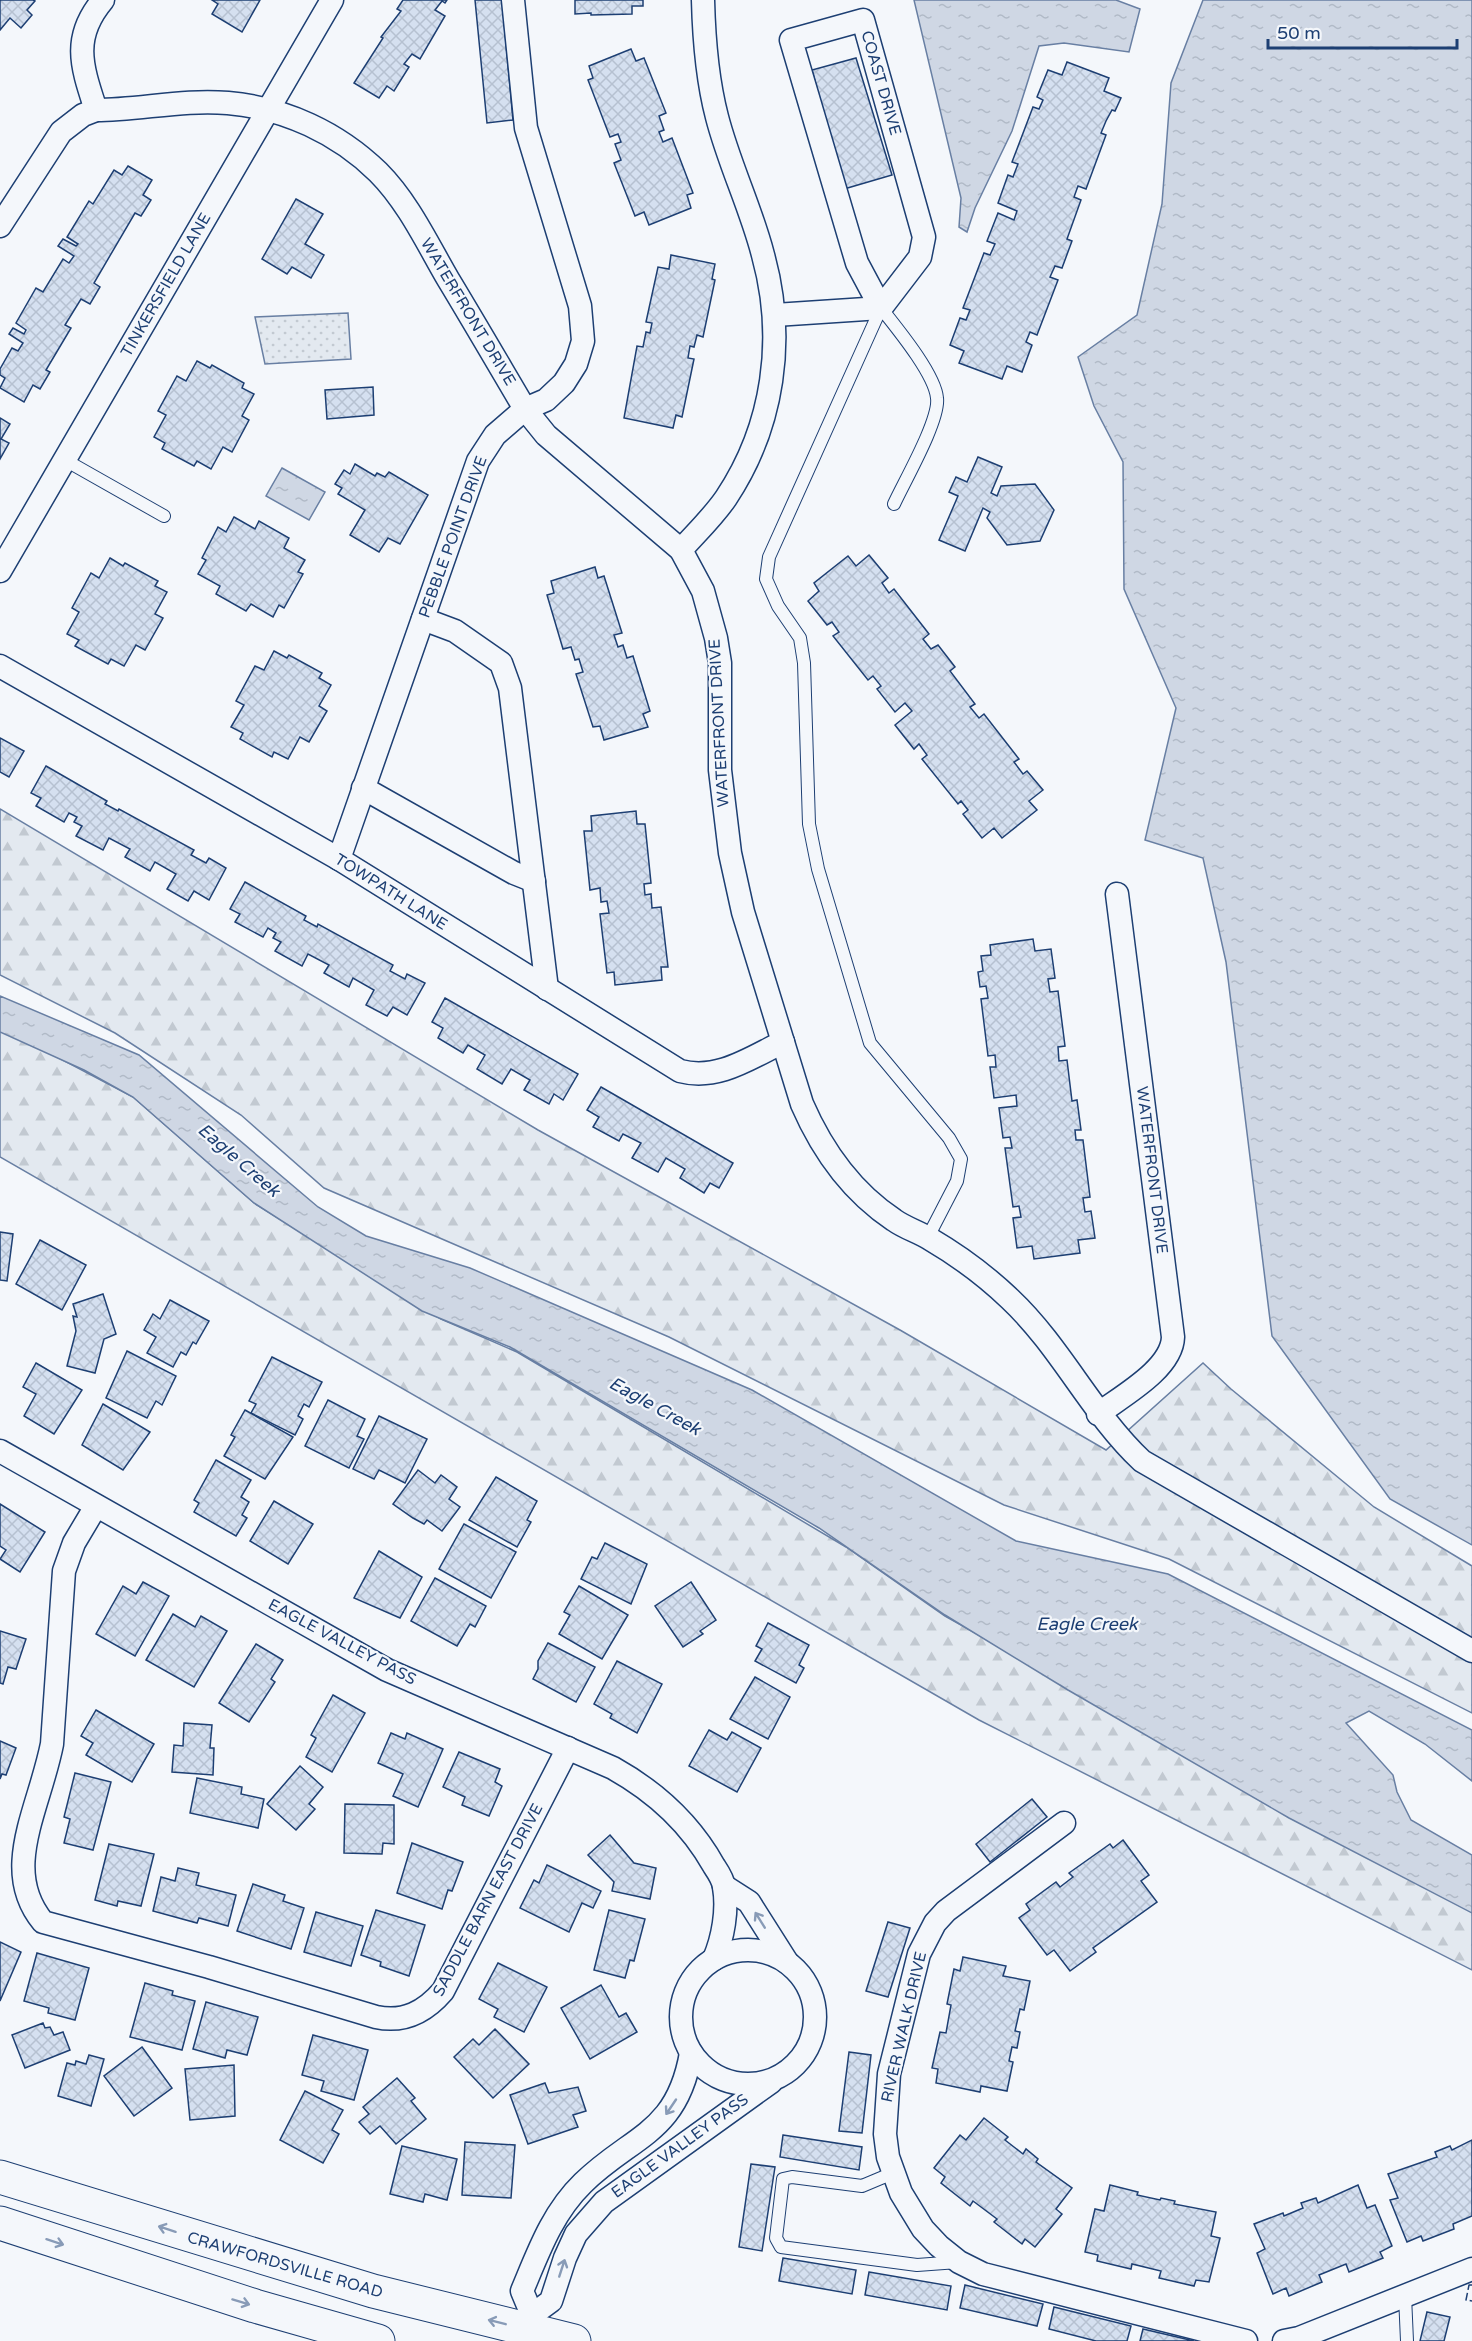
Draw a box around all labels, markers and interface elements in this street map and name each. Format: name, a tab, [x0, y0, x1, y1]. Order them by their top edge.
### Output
scale bar	[1268, 12, 1457, 50]
text: 50 m	[1277, 22, 1321, 44]
street label: COAST DRIVE	[857, 28, 905, 138]
street label: TINKERSFIELD LANE	[117, 209, 215, 361]
street label: WATERFRONT DRIVE	[416, 235, 520, 389]
street label: PEBBLE POINT DRIVE	[414, 453, 492, 621]
street label: WATERFRONT DRIVE	[705, 638, 733, 808]
street label: TOWPATH LANE	[331, 849, 451, 935]
street label: WATERFRONT DRIVE	[1132, 1085, 1172, 1255]
water label: Eagle Creek	[194, 1118, 285, 1202]
water label: Eagle Creek	[605, 1372, 706, 1441]
street label: EAGLE VALLEY PASS	[265, 1595, 420, 1690]
water label: Eagle Creek	[1036, 1613, 1139, 1635]
street label: SADDLE BARN EAST DRIVE	[429, 1800, 547, 2000]
one-way arrow	[754, 1912, 766, 1929]
street label: RIVER WALK DRIVE	[877, 1950, 931, 2104]
street label: EAGLE VALLEY PASS	[608, 2089, 753, 2202]
one-way arrow	[664, 2098, 676, 2115]
one-way arrow	[158, 2223, 177, 2234]
street label: CRAWFORDSVILLE ROAD	[185, 2227, 385, 2303]
one-way arrow	[45, 2237, 64, 2248]
one-way arrow	[557, 2259, 568, 2278]
one-way arrow	[231, 2297, 250, 2308]
one-way arrow	[487, 2315, 506, 2327]

